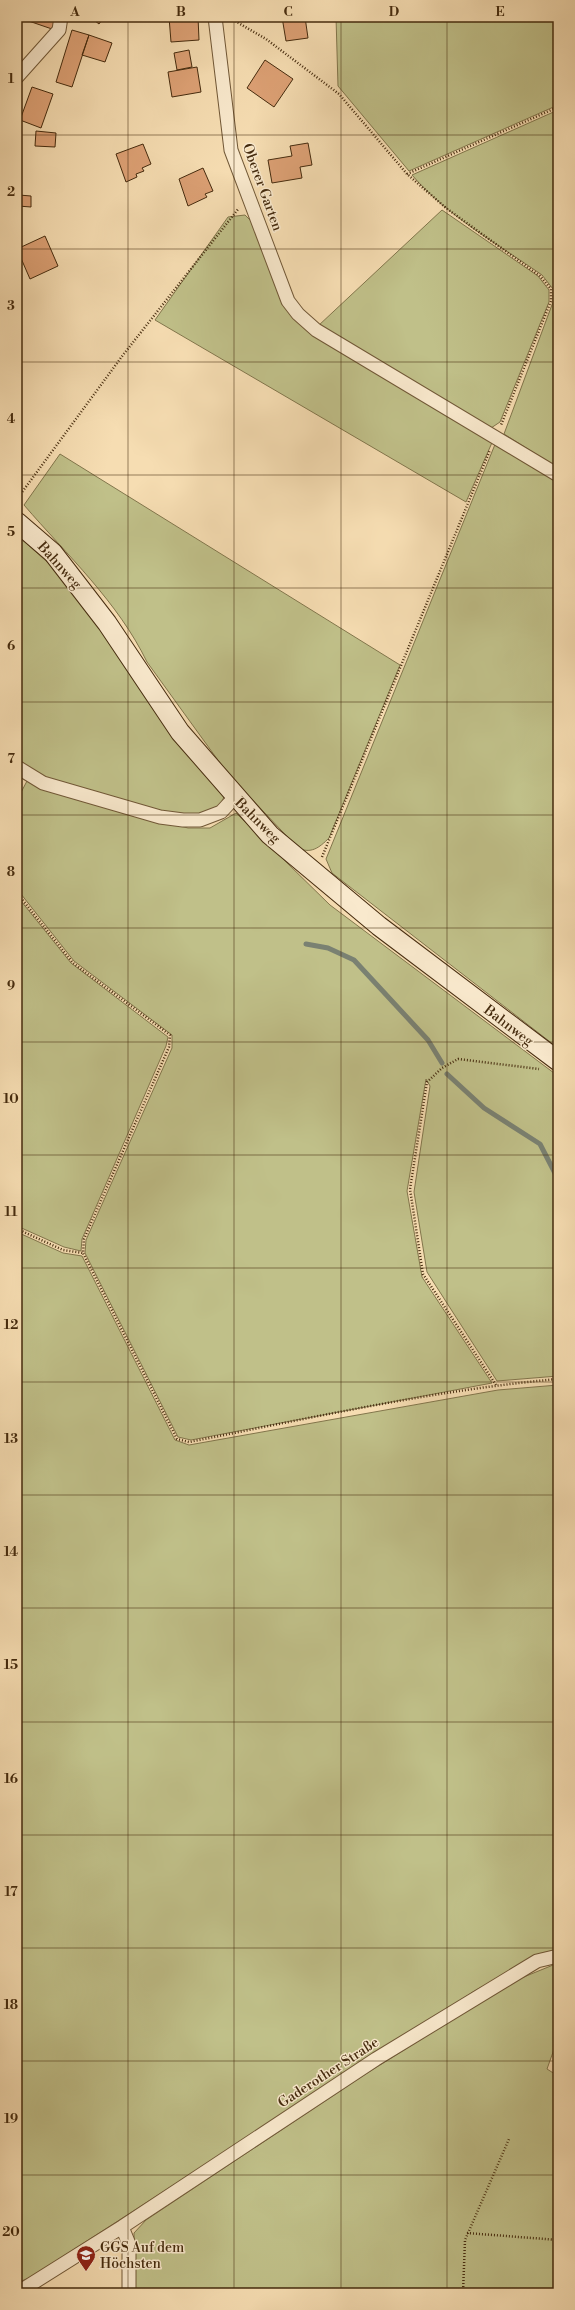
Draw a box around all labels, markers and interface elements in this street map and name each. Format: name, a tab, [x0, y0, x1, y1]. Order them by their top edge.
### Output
text: A	[69, 4, 80, 20]
text: B	[176, 4, 186, 20]
text: C	[283, 4, 293, 20]
text: D	[389, 4, 399, 20]
text: E	[495, 4, 505, 20]
text: 1	[8, 71, 15, 87]
street label: Oberer Garten	[238, 141, 286, 234]
text: 2	[7, 184, 15, 200]
text: 3	[7, 298, 15, 314]
text: 4	[7, 411, 16, 427]
text: 5	[7, 524, 15, 540]
street label: Bahnweg	[33, 538, 86, 594]
text: 6	[7, 638, 15, 654]
text: 7	[7, 751, 15, 767]
street label: Bahnweg	[230, 793, 285, 848]
text: 8	[7, 864, 15, 880]
text: 9	[7, 978, 15, 994]
street label: Bahnweg	[479, 1001, 537, 1051]
text: 10	[3, 1091, 19, 1107]
text: 11	[5, 1204, 18, 1220]
text: 12	[4, 1317, 18, 1333]
text: 13	[4, 1431, 18, 1447]
text: 14	[4, 1544, 18, 1560]
text: 15	[4, 1657, 18, 1673]
text: 16	[4, 1771, 18, 1787]
text: 17	[4, 1884, 18, 1900]
text: 18	[4, 1997, 18, 2013]
street label: Gaderother Straße	[275, 2034, 382, 2112]
text: 19	[4, 2111, 18, 2127]
text: 20	[2, 2224, 20, 2240]
place label: GGS Auf dem Höchsten	[100, 2239, 184, 2273]
school or university icon: GGS Auf dem Höchsten	[75, 2244, 97, 2272]

